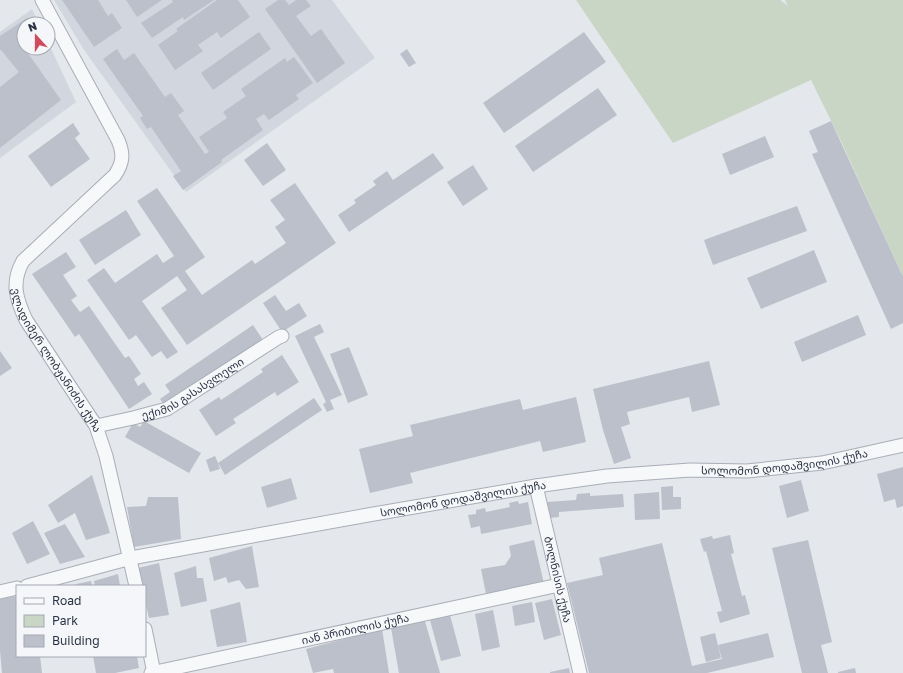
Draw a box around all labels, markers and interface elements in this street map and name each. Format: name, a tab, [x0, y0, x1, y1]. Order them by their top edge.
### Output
north arrow	[16, 16, 56, 56]
text: N	[26, 19, 38, 34]
street label: ვლადიმერ ლობჟანიძის ქუჩა	[9, 288, 105, 434]
street label: ექიმის გასასვლელი	[140, 354, 246, 422]
street label: სოლომონ დოდაშვილის ქუჩა	[701, 446, 869, 478]
street label: სოლომონ დოდაშვილის ქუჩა	[379, 478, 547, 519]
street label: ბოლნისის ქუჩა	[542, 535, 575, 624]
legend	[16, 585, 146, 657]
text: Road	[52, 593, 81, 608]
street label: იან პრიბილის ქუჩა	[300, 611, 410, 646]
text: Park	[52, 613, 78, 628]
text: Building	[52, 633, 100, 648]

